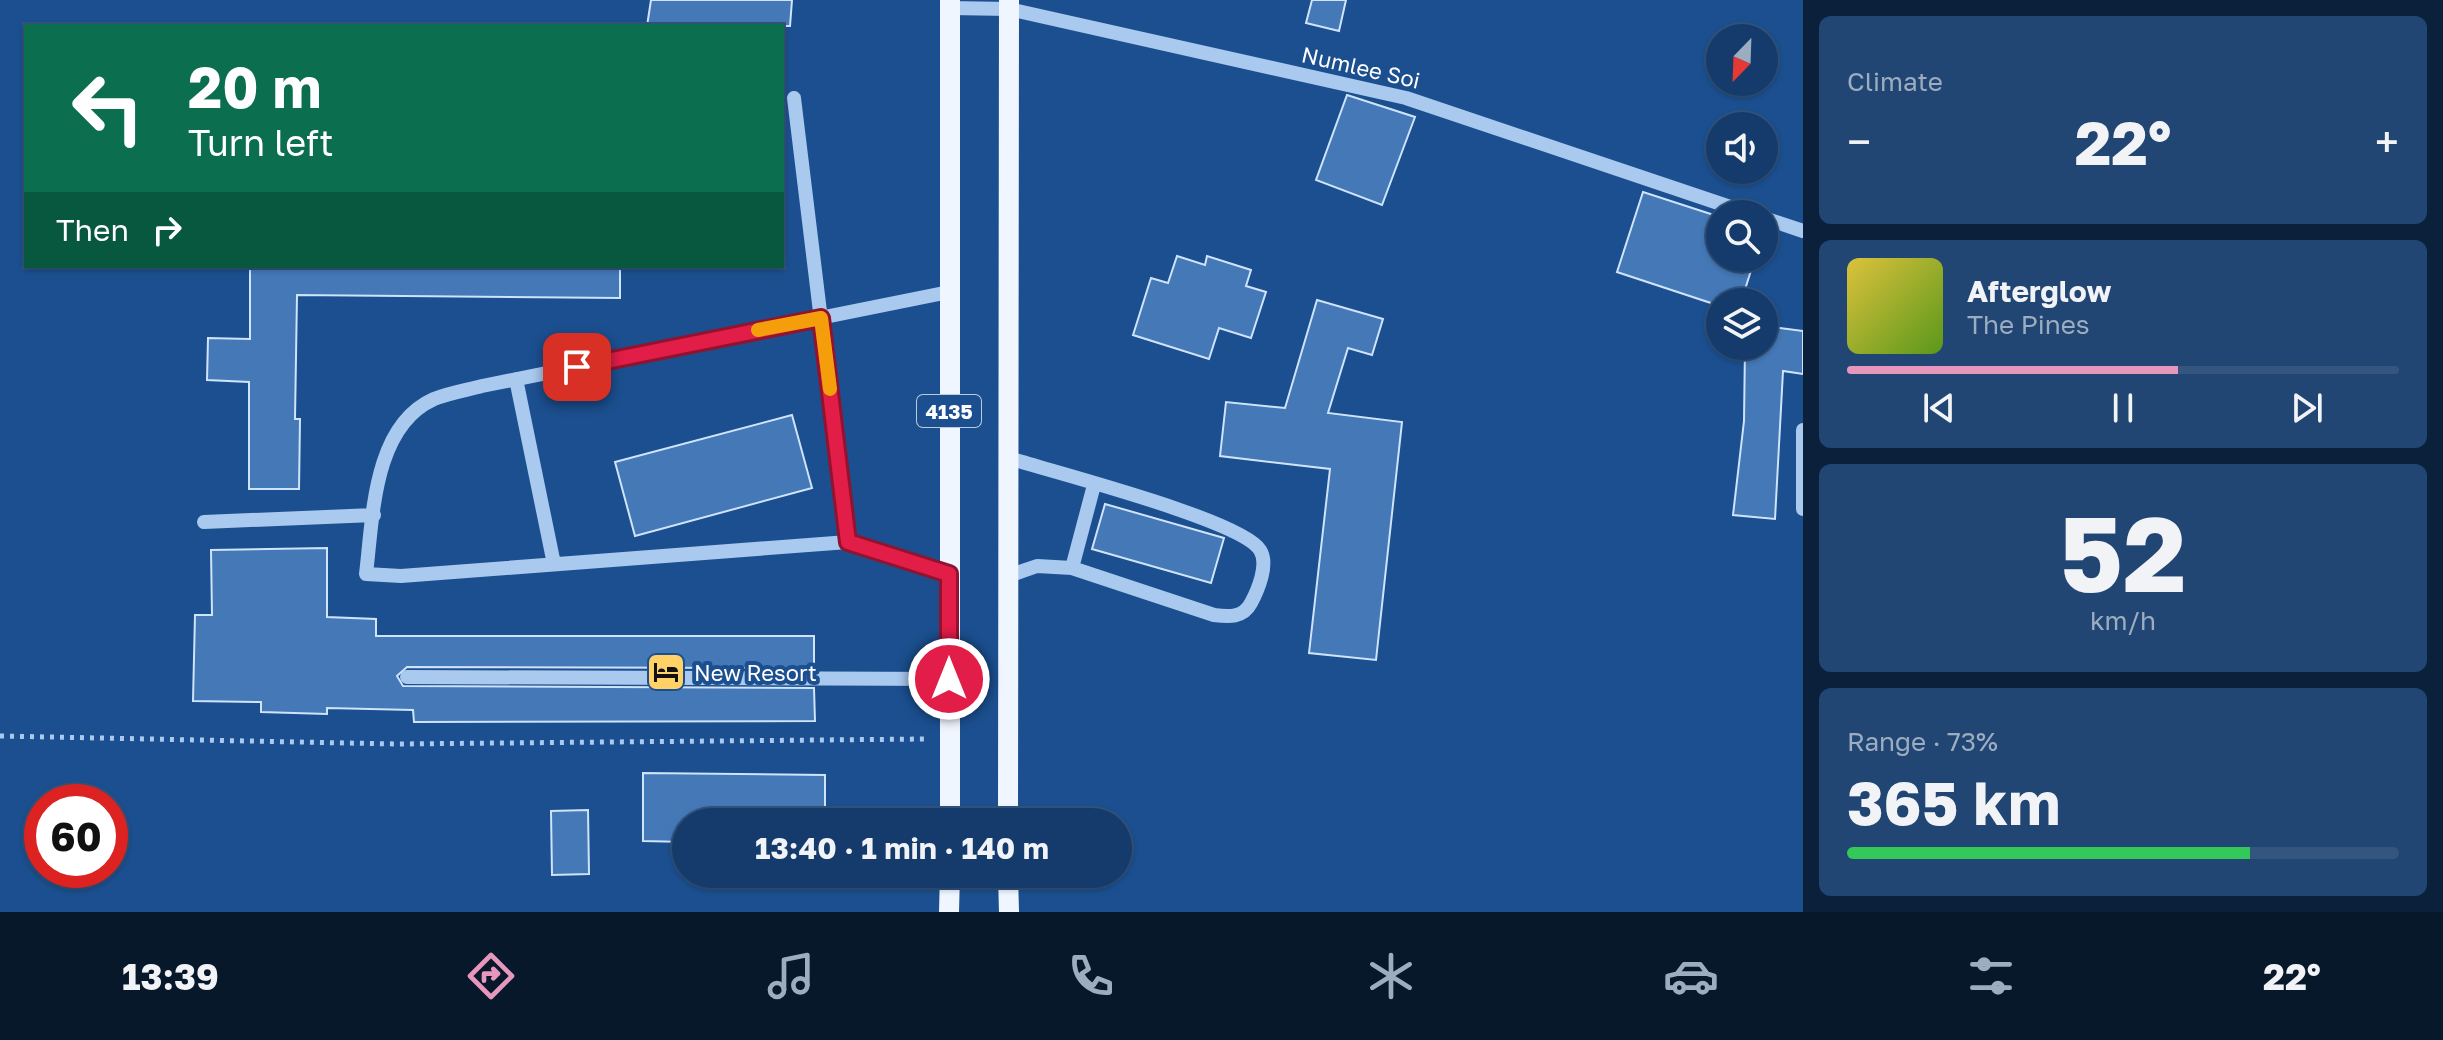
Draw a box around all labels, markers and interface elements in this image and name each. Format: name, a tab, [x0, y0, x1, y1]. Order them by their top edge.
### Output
north arrow	[1706, 24, 1778, 96]
map controls	[1706, 24, 1778, 360]
street label: Numlee Soi	[1299, 40, 1423, 94]
text: 20 m	[188, 53, 322, 120]
icon: left	[56, 56, 160, 160]
text: Climate	[1847, 66, 1943, 97]
text: 22°	[2075, 106, 2171, 178]
button: sound	[1706, 112, 1778, 184]
text: −	[1847, 115, 1871, 168]
text: +	[2375, 115, 2399, 168]
text: Turn left	[188, 121, 334, 164]
button: search	[1706, 200, 1778, 272]
icon: right	[145, 208, 189, 252]
text: Then	[56, 212, 129, 248]
text: Afterglow	[1967, 273, 2111, 309]
button: layers	[1706, 288, 1778, 360]
text: The Pines	[1967, 309, 2090, 340]
pin	[543, 333, 611, 401]
icon: arrive	[555, 345, 599, 389]
icon: previous	[1917, 386, 1961, 430]
icon: pause	[2101, 386, 2145, 430]
icon: next	[2285, 386, 2329, 430]
road number: 4135	[917, 395, 981, 427]
text: 52	[2060, 490, 2186, 615]
text: km/h	[2090, 605, 2156, 636]
position arrow	[907, 637, 991, 721]
hotel icon: New Resort	[645, 651, 687, 693]
place label: New Resort	[694, 659, 817, 686]
text: Range · 73%	[1847, 726, 1998, 757]
text: 365 km	[1847, 766, 2061, 838]
speed limit sign: 60	[24, 784, 128, 888]
text: 13:40 · 1 min · 140 m	[755, 830, 1049, 866]
icon: directions	[463, 948, 519, 1004]
icon: music	[763, 948, 819, 1004]
icon: phone	[1063, 948, 1119, 1004]
icon: climate	[1363, 948, 1419, 1004]
icon: car	[1663, 948, 1719, 1004]
icon: filters	[1963, 948, 2019, 1004]
text: 13:39	[122, 955, 219, 998]
text: 22°	[2263, 955, 2321, 998]

